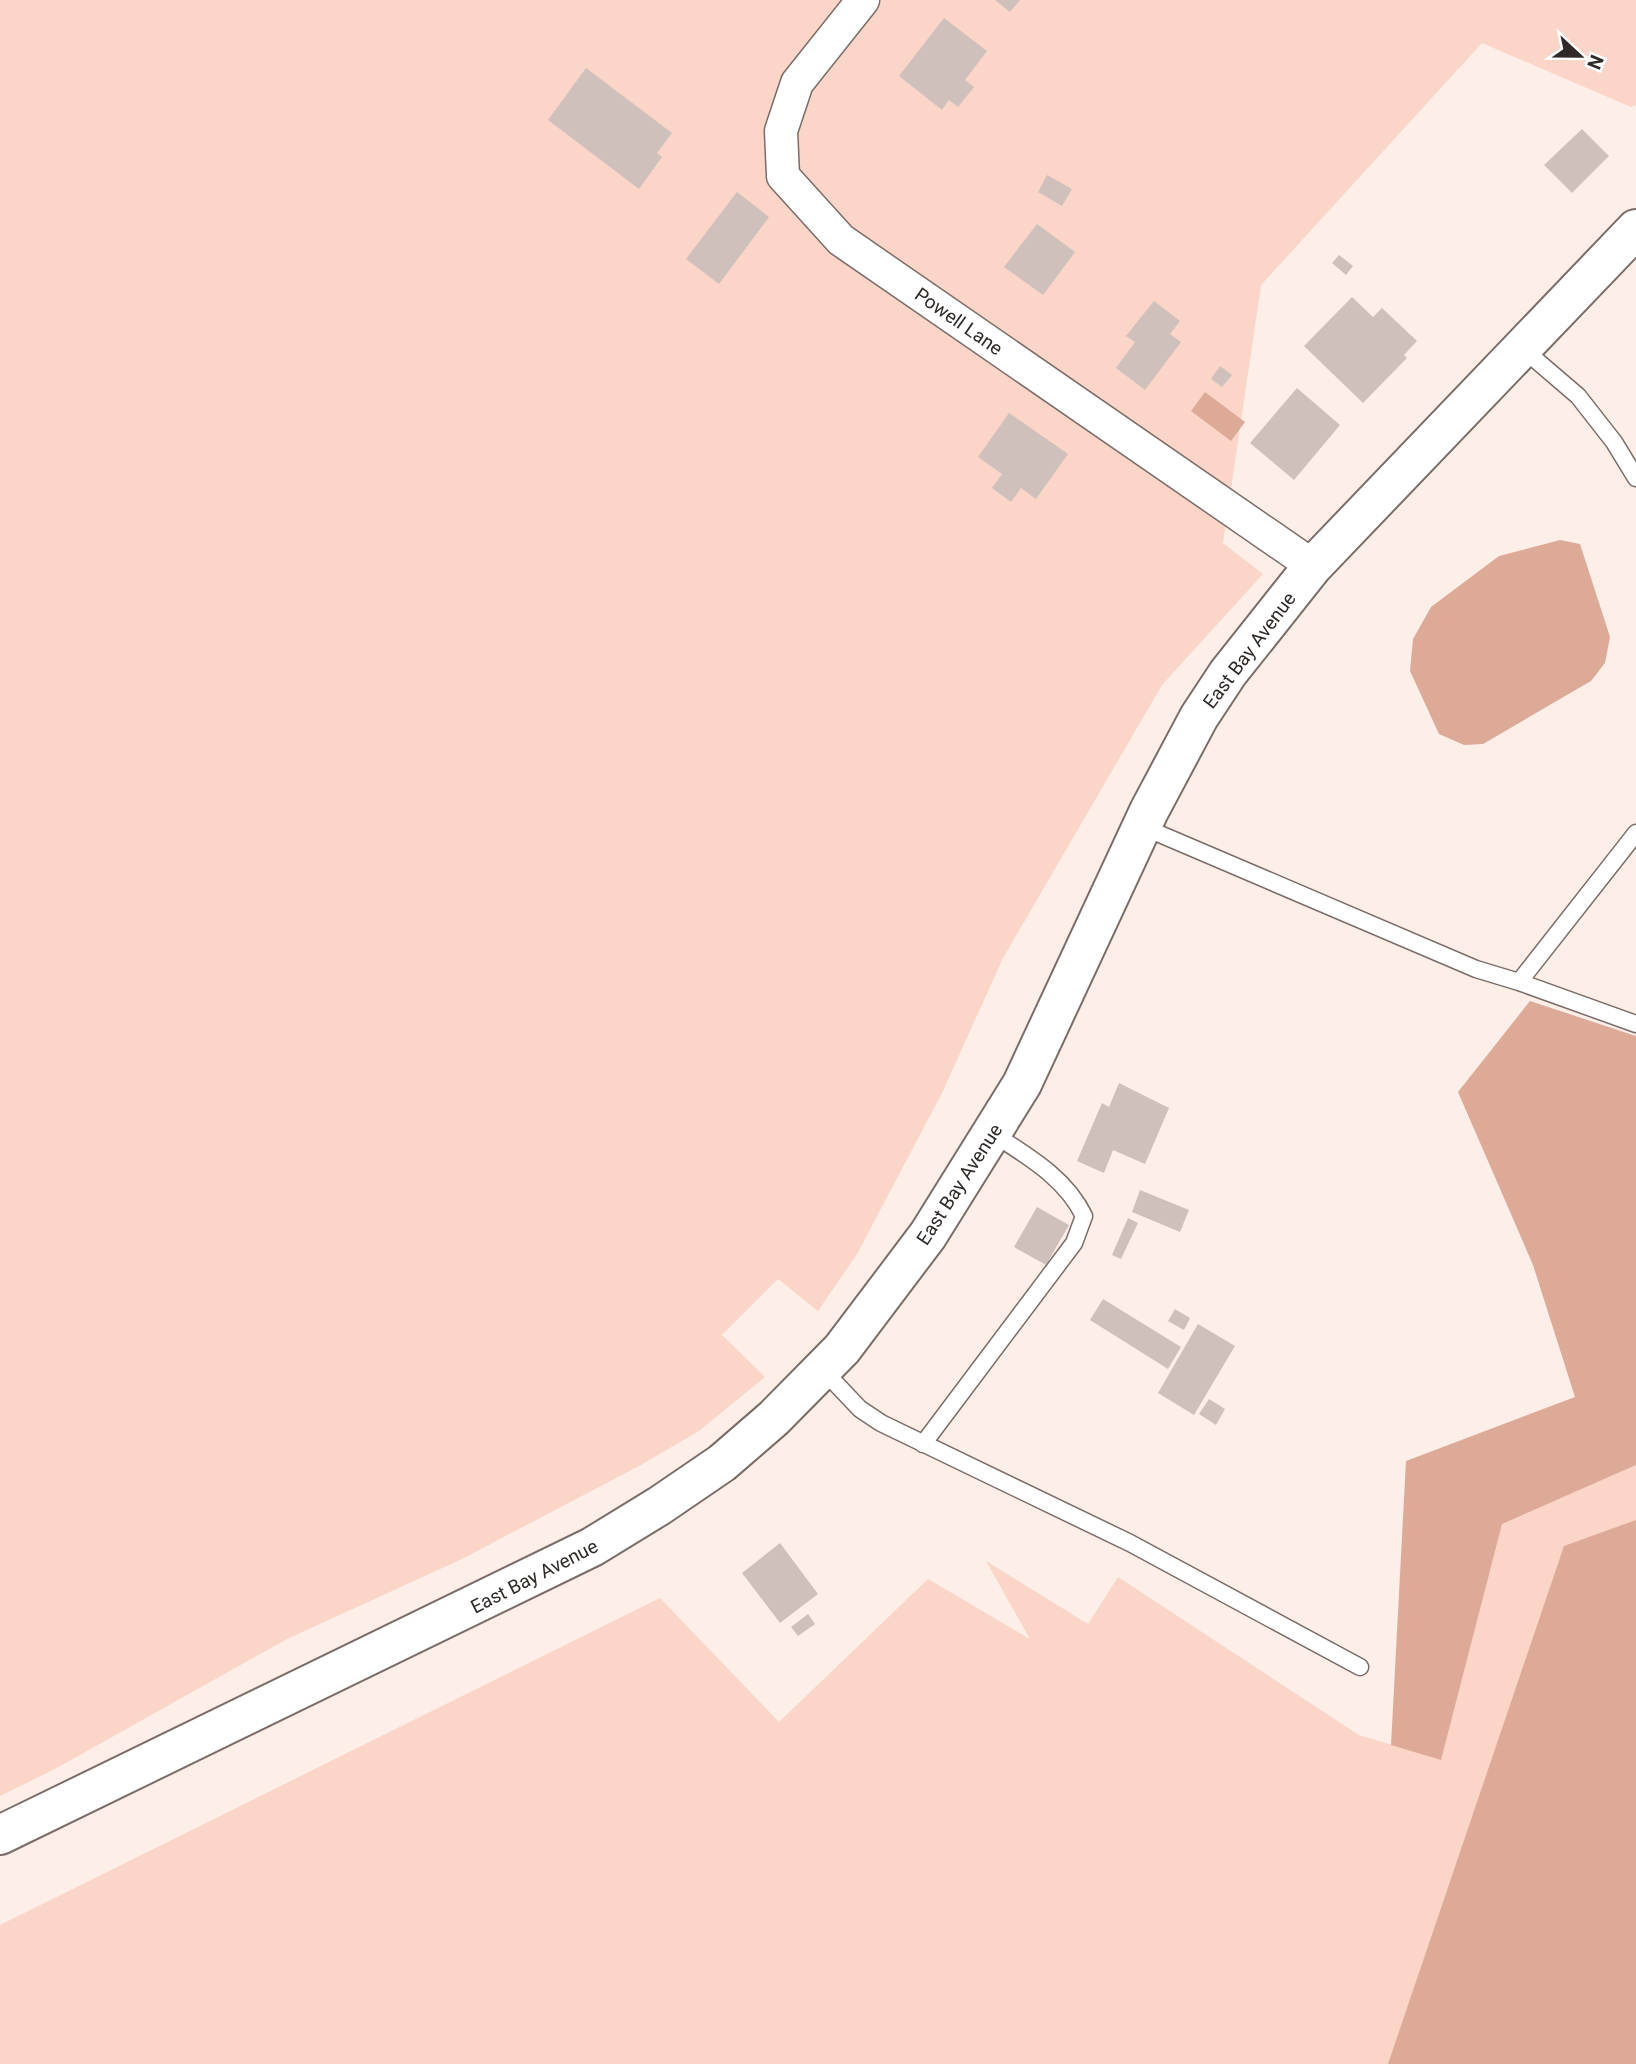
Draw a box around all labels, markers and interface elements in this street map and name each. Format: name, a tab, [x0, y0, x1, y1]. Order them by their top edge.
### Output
north arrow	[1545, 21, 1615, 91]
text: N	[1582, 52, 1608, 73]
street label: Powell Lane	[910, 283, 1007, 360]
street label: East Bay Avenue	[1198, 588, 1301, 713]
street label: East Bay Avenue	[912, 1119, 1007, 1249]
street label: East Bay Avenue	[467, 1534, 602, 1618]

